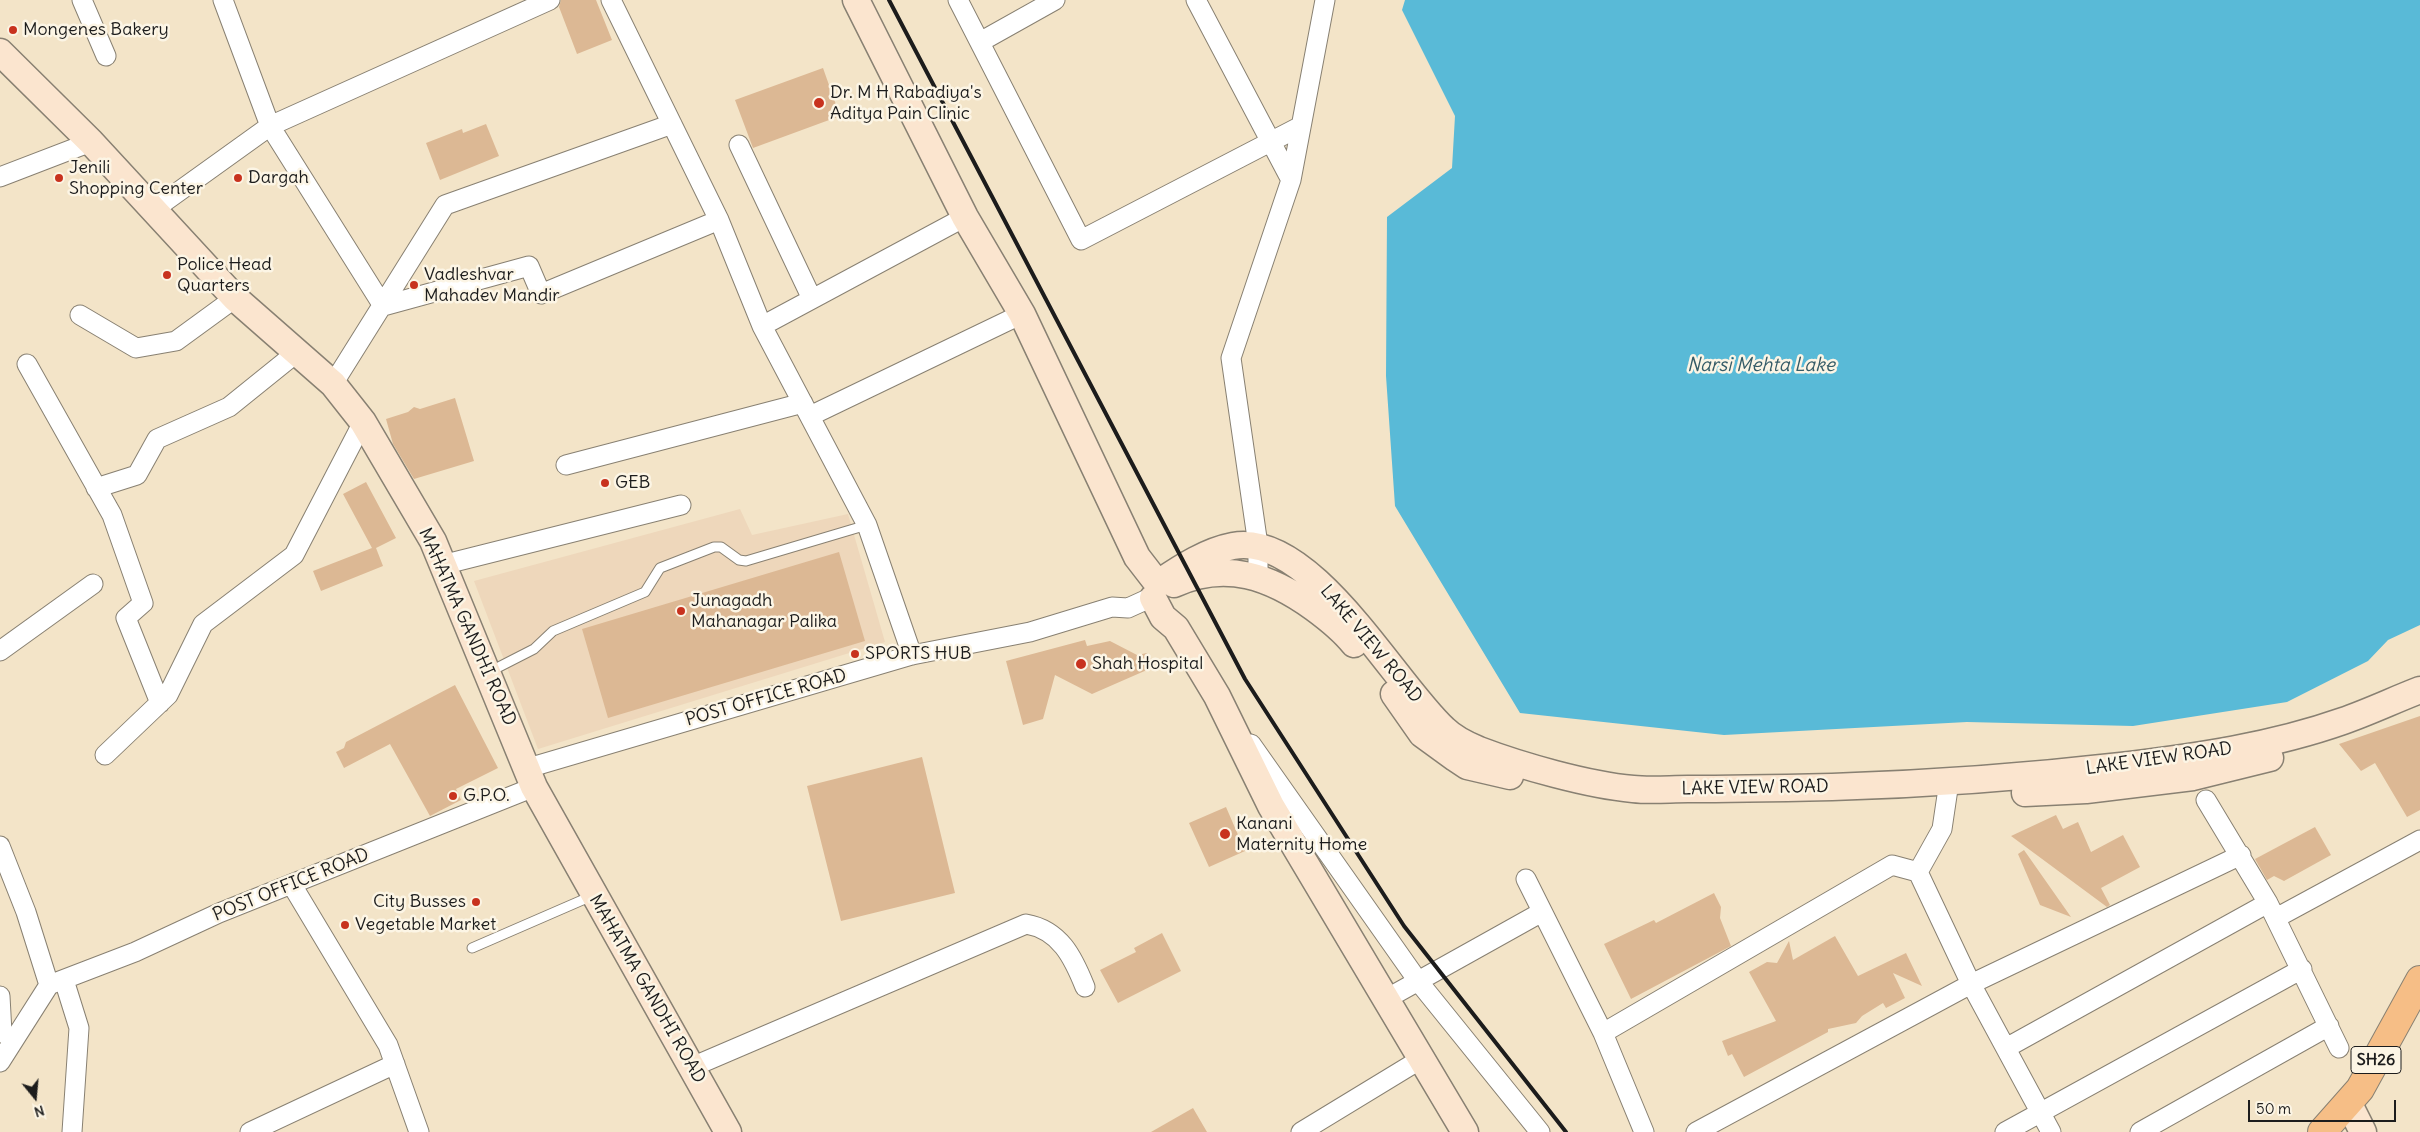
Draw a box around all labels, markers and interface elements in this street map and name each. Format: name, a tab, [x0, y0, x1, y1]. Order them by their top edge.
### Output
place label: Mongenes Bakery	[23, 19, 169, 41]
marker: Mongenes Bakery	[7, 24, 19, 36]
place label: Dr. M H Rabadiya's Aditya Pain Clinic	[830, 82, 982, 125]
marker: Dr. M H Rabadiya's Aditya Pain Clinic	[812, 96, 826, 110]
place label: Jenili Shopping Center	[69, 157, 203, 200]
place label: Dargah	[248, 167, 309, 189]
marker: Jenili Shopping Center	[53, 172, 65, 184]
marker: Dargah	[232, 172, 244, 184]
place label: Police Head Quarters	[177, 254, 272, 296]
place label: Vadleshvar Mahadev Mandir	[424, 264, 560, 306]
marker: Police Head Quarters	[161, 269, 173, 281]
marker: Vadleshvar Mahadev Mandir	[408, 279, 420, 291]
water label: Narsi Mehta Lake	[1687, 355, 1835, 377]
place label: GEB	[615, 472, 650, 494]
marker: GEB	[599, 477, 611, 489]
street label: MAHATMA GANDHI ROAD	[414, 525, 520, 729]
street label: LAKE VIEW ROAD	[1315, 581, 1427, 707]
place label: Junagadh Mahanagar Palika	[691, 590, 837, 632]
marker: Junagadh Mahanagar Palika	[675, 605, 687, 617]
place label: SPORTS HUB	[865, 643, 972, 665]
marker: SPORTS HUB	[849, 648, 861, 660]
place label: Shah Hospital	[1092, 653, 1203, 675]
marker: Shah Hospital	[1074, 657, 1088, 671]
street label: POST OFFICE ROAD	[683, 665, 849, 731]
street label: LAKE VIEW ROAD	[2085, 738, 2233, 780]
street label: LAKE VIEW ROAD	[1681, 776, 1829, 800]
place label: G.P.O.	[463, 785, 510, 807]
marker: G.P.O.	[447, 790, 459, 802]
place label: Kanani Maternity Home	[1236, 813, 1367, 856]
marker: Kanani Maternity Home	[1218, 827, 1232, 841]
street label: POST OFFICE ROAD	[210, 844, 372, 926]
place label: City Busses	[373, 891, 466, 913]
street label: MAHATMA GANDHI ROAD	[584, 891, 710, 1087]
marker: City Busses	[470, 896, 482, 908]
place label: Vegetable Market	[355, 914, 496, 936]
marker: Vegetable Market	[339, 919, 351, 931]
road number: SH26	[2351, 1046, 2401, 1074]
north arrow	[10, 1072, 60, 1122]
scale bar	[2250, 1090, 2398, 1122]
text: 50 m	[2256, 1099, 2291, 1118]
text: N	[32, 1101, 47, 1121]

